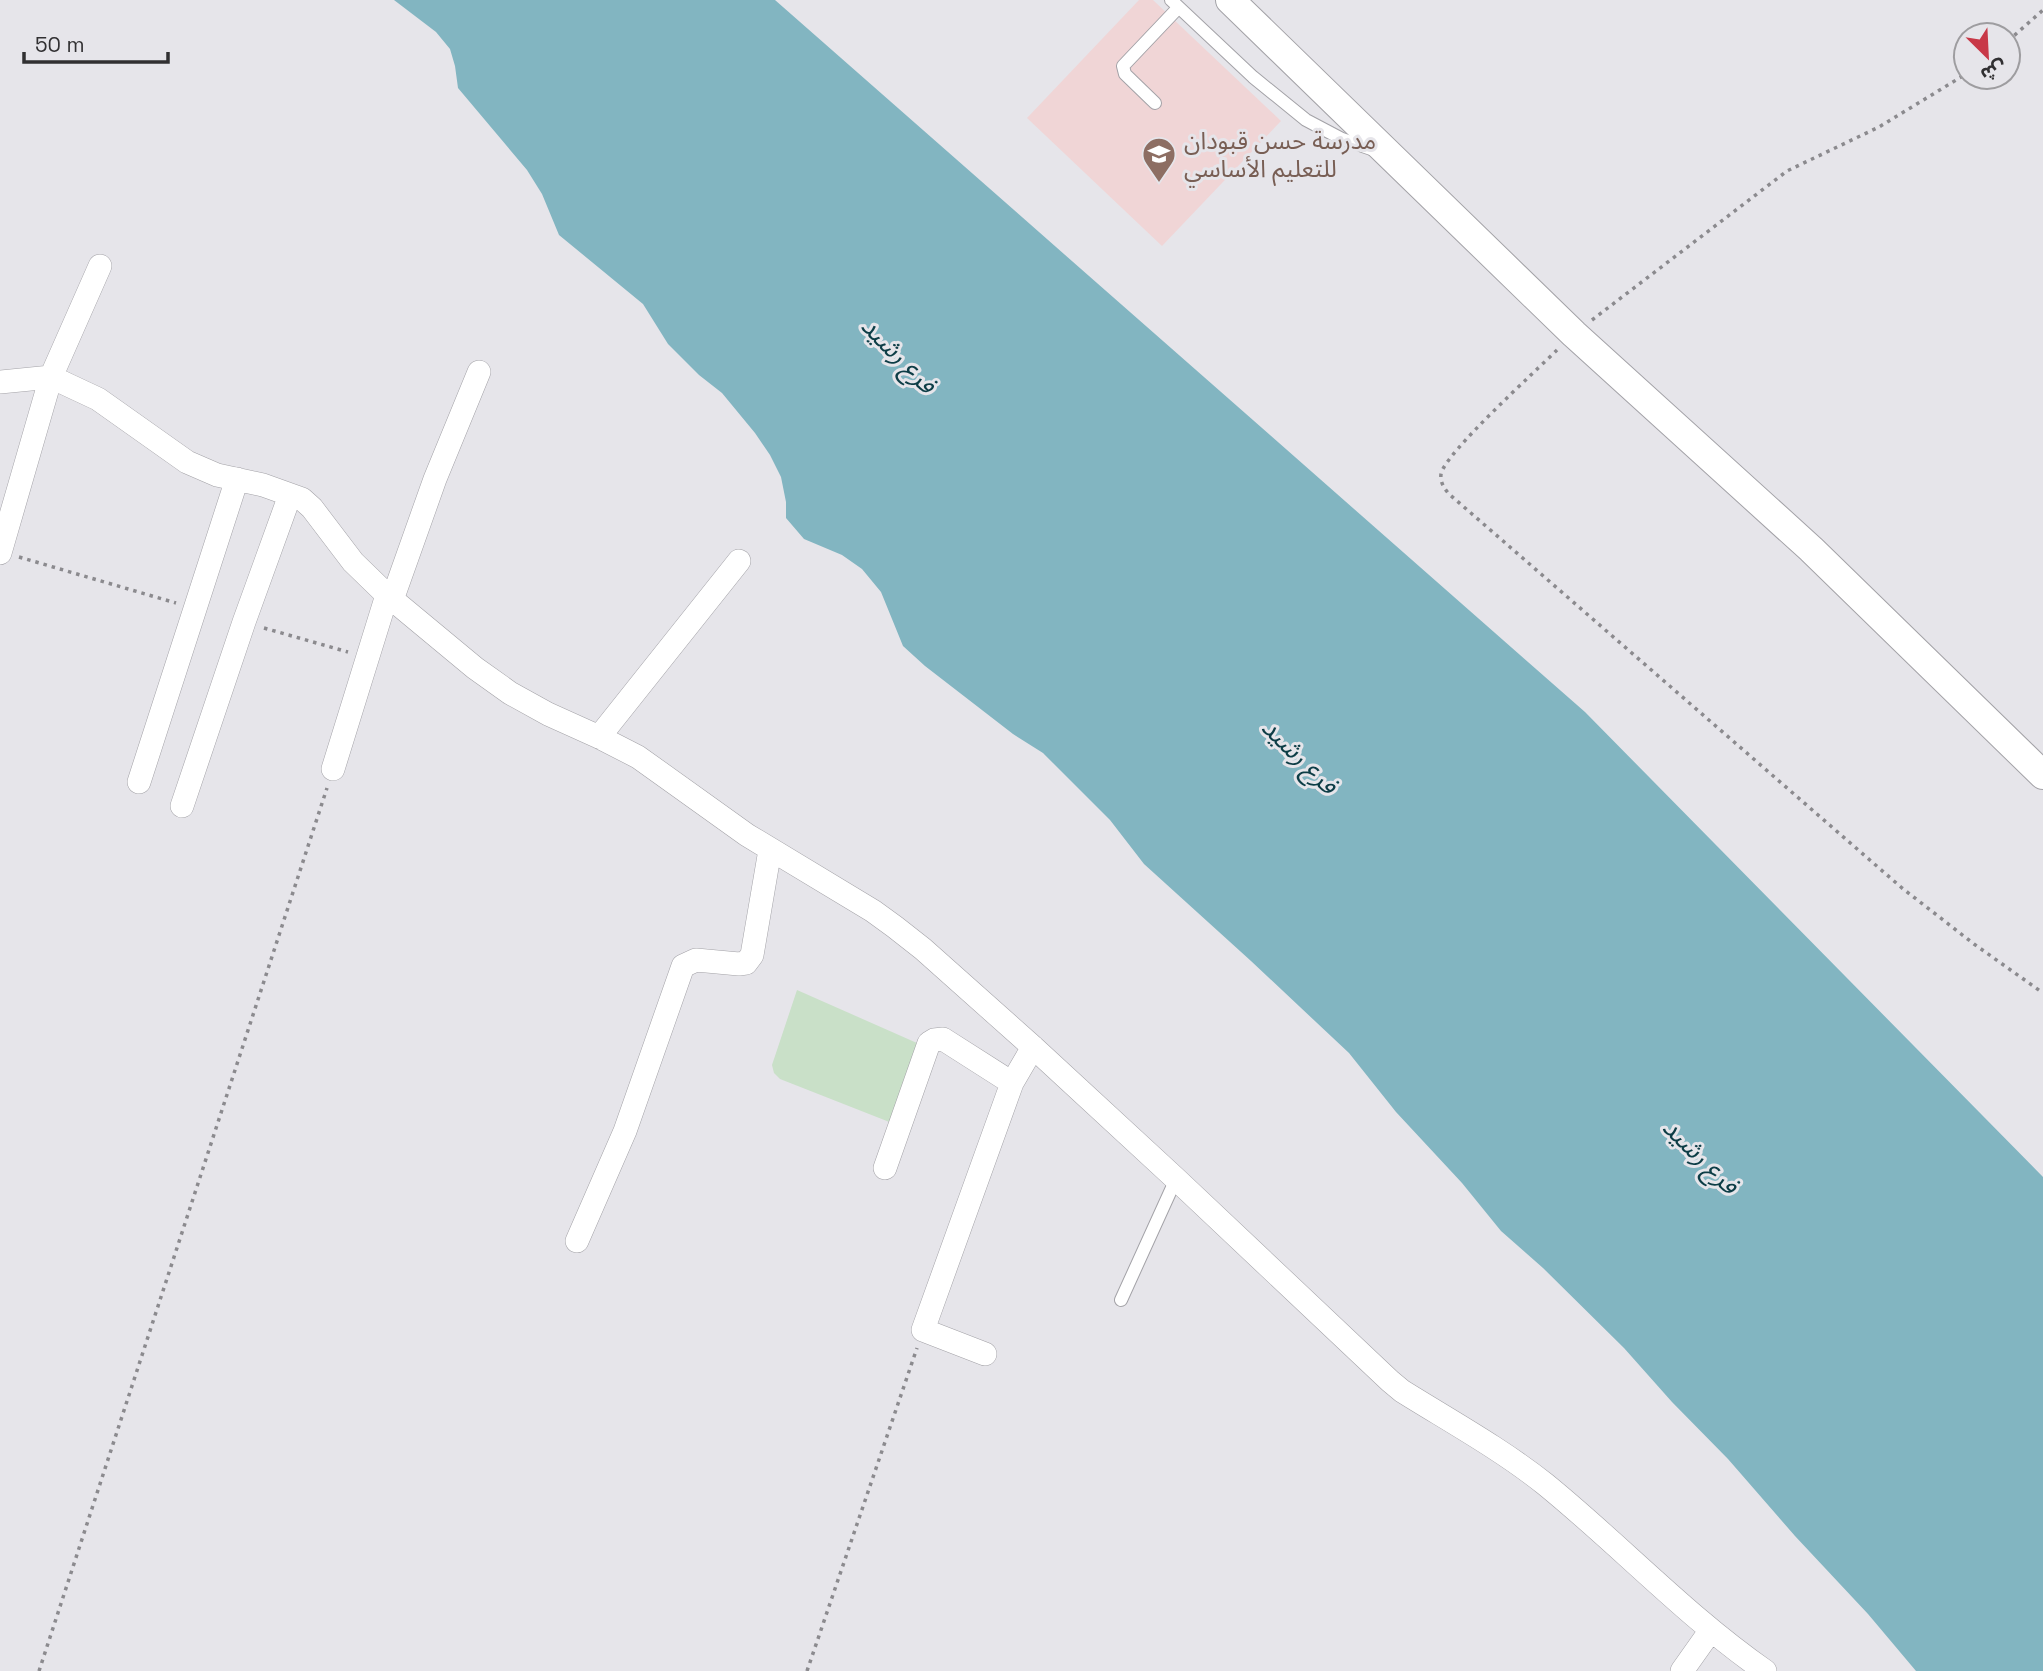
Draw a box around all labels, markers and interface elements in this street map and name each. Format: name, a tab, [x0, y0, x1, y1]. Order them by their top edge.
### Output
scale bar	[24, 21, 168, 65]
north arrow	[1952, 21, 2022, 91]
text: 50 m	[35, 31, 85, 58]
text: ش	[1977, 54, 2011, 88]
place label: مدرسة حسن قبودان للتعليم الأساسي	[1184, 125, 1376, 187]
school or university icon: مدرسة حسن قبودان للتعليم الأساسي	[1140, 135, 1178, 184]
water label: فرع رشيد	[852, 309, 945, 404]
water label: فرع رشيد	[1252, 711, 1346, 805]
water label: فرع رشيد	[1653, 1111, 1747, 1205]

